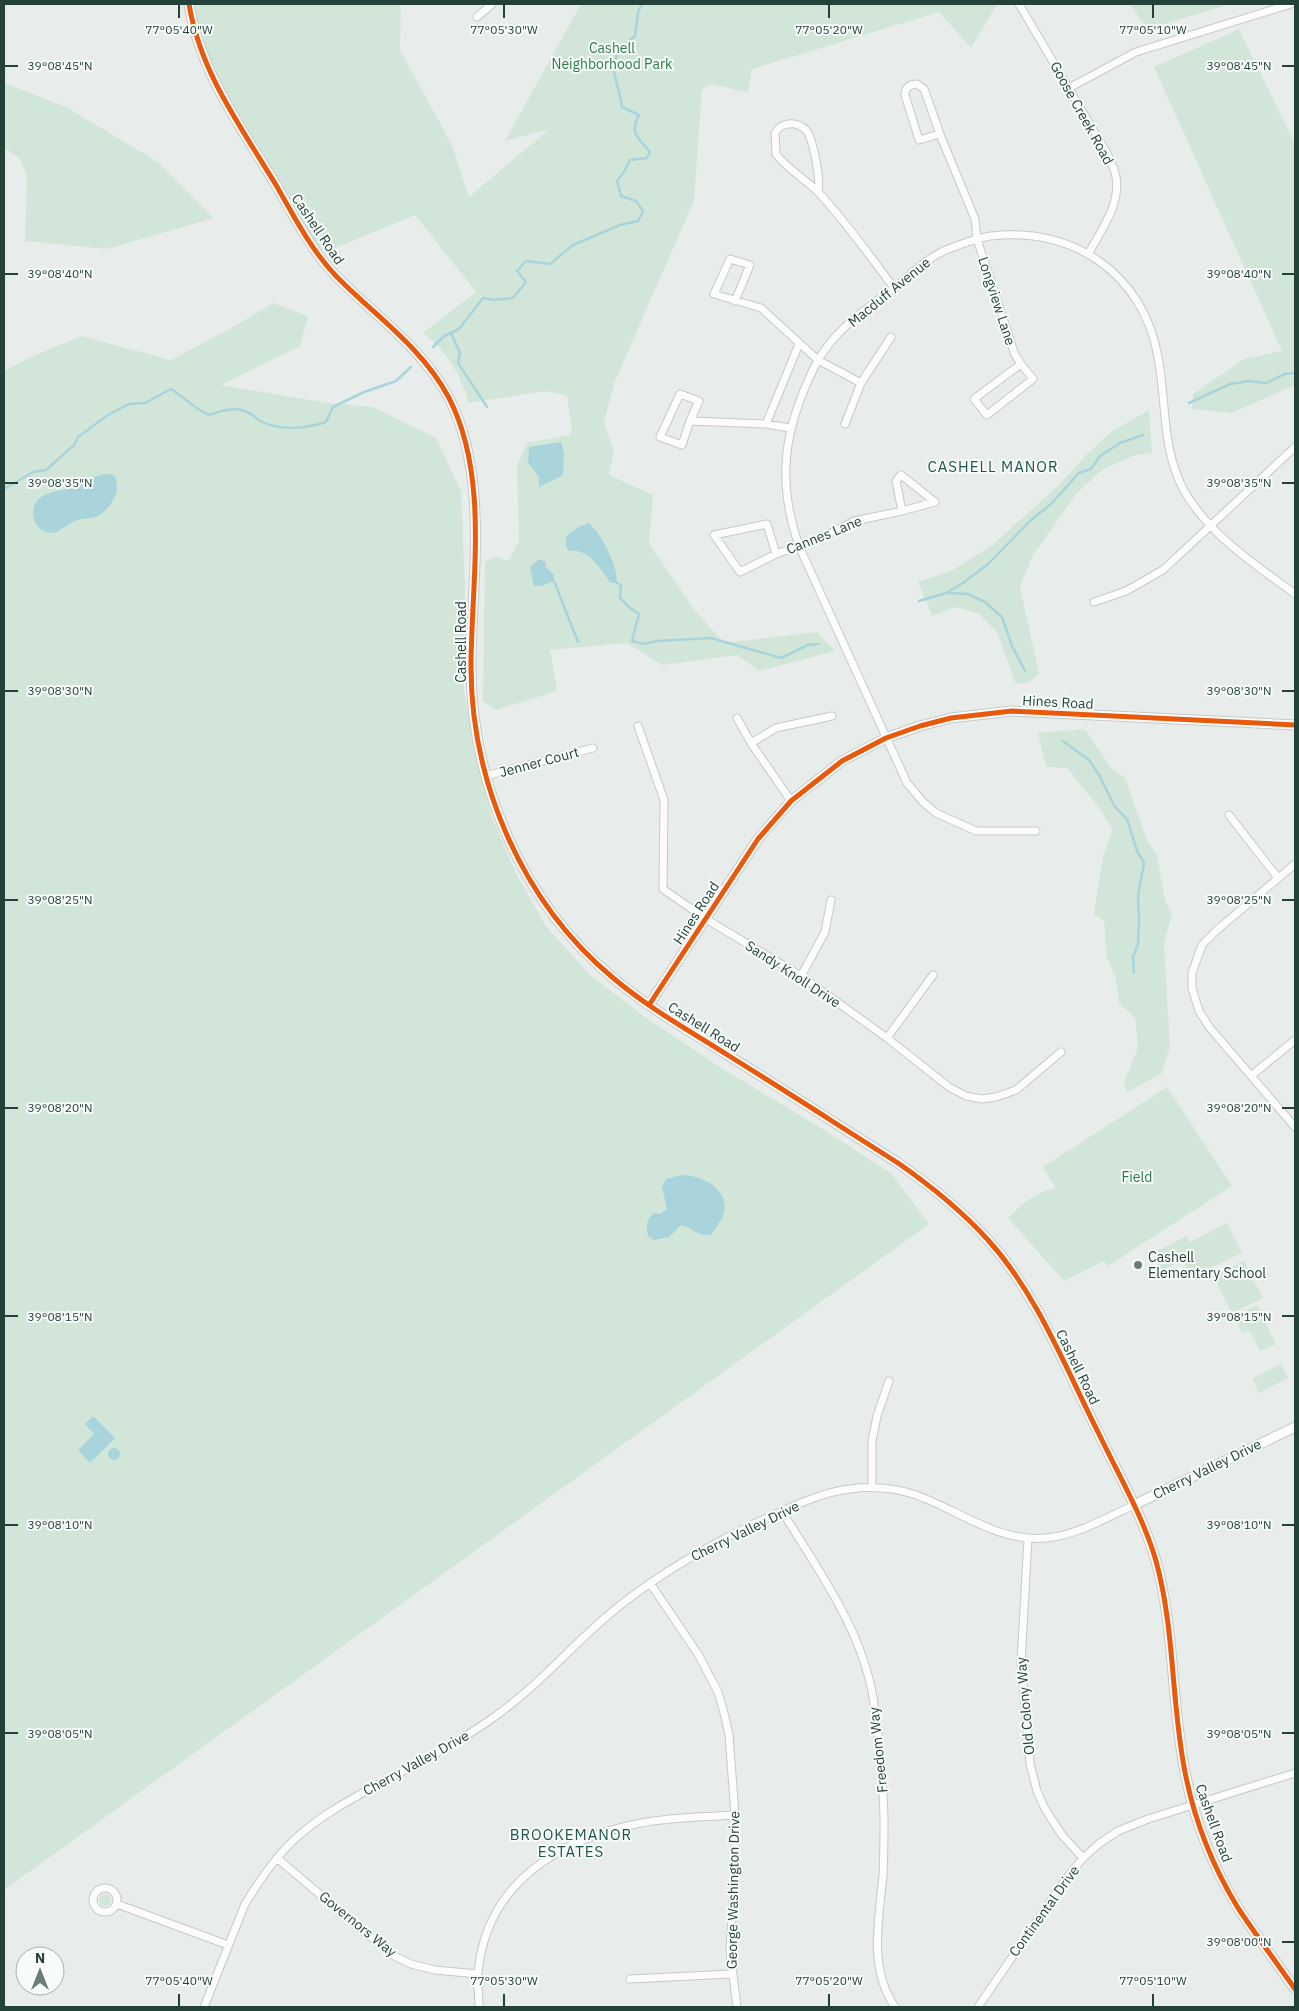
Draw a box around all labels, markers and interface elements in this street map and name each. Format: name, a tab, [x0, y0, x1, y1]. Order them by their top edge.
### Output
text: 77°05'40"W	[145, 22, 213, 37]
text: 77°05'30"W	[470, 22, 538, 37]
text: 77°05'20"W	[795, 22, 863, 37]
text: 77°05'10"W	[1119, 22, 1187, 37]
park label: Cashell Neighborhood Park	[552, 39, 673, 73]
text: 39°08'45"N	[27, 58, 93, 73]
street label: Goose Creek Road	[1046, 58, 1118, 168]
text: 39°08'45"N	[1206, 58, 1272, 73]
street label: Cashell Road	[288, 190, 348, 268]
street label: Macduff Avenue	[844, 253, 934, 331]
street label: Longview Lane	[974, 254, 1020, 348]
text: 39°08'40"N	[27, 266, 93, 281]
text: 39°08'40"N	[1206, 266, 1272, 281]
district label: CASHELL MANOR	[927, 457, 1059, 476]
text: 39°08'35"N	[27, 475, 93, 490]
text: 39°08'35"N	[1206, 475, 1272, 490]
street label: Cannes Lane	[784, 512, 865, 558]
street label: Cashell Road	[452, 601, 470, 683]
text: 39°08'30"N	[27, 683, 93, 698]
text: 39°08'30"N	[1206, 683, 1272, 698]
street label: Hines Road	[1022, 691, 1094, 713]
street label: Jenner Court	[497, 743, 581, 781]
street label: Hines Road	[669, 878, 723, 948]
text: 39°08'25"N	[27, 892, 93, 907]
text: 39°08'25"N	[1206, 892, 1272, 907]
street label: Sandy Knoll Drive	[742, 937, 844, 1012]
street label: Cashell Road	[665, 998, 743, 1056]
text: 39°08'20"N	[27, 1100, 93, 1115]
text: 39°08'20"N	[1206, 1100, 1272, 1115]
park label: Field	[1122, 1168, 1152, 1186]
place label: Cashell Elementary School	[1148, 1248, 1266, 1282]
marker: Cashell Elementary School	[1132, 1259, 1144, 1271]
text: 39°08'15"N	[27, 1309, 93, 1324]
text: 39°08'15"N	[1206, 1309, 1272, 1324]
street label: Cashell Road	[1052, 1326, 1104, 1408]
street label: Cherry Valley Drive	[1150, 1435, 1265, 1503]
street label: Cherry Valley Drive	[688, 1497, 803, 1565]
text: 39°08'10"N	[27, 1517, 93, 1532]
text: 39°08'10"N	[1206, 1517, 1272, 1532]
street label: Old Colony Way	[1012, 1656, 1038, 1756]
street label: Freedom Way	[865, 1706, 891, 1794]
text: 39°08'05"N	[27, 1726, 93, 1741]
street label: Cherry Valley Drive	[360, 1726, 472, 1800]
text: 39°08'05"N	[1206, 1726, 1272, 1741]
street label: Cashell Road	[1192, 1782, 1236, 1864]
street label: George Washington Drive	[723, 1810, 743, 1969]
district label: BROOKEMANOR ESTATES	[510, 1825, 632, 1861]
street label: Continental Drive	[1005, 1862, 1083, 1960]
street label: Governors Way	[315, 1887, 401, 1961]
text: 39°08'00"N	[1206, 1934, 1272, 1949]
north arrow	[15, 1946, 65, 1996]
text: N	[35, 1949, 45, 1967]
text: 77°05'40"W	[145, 1973, 213, 1988]
text: 77°05'30"W	[470, 1973, 538, 1988]
text: 77°05'20"W	[795, 1973, 863, 1988]
text: 77°05'10"W	[1119, 1973, 1187, 1988]

